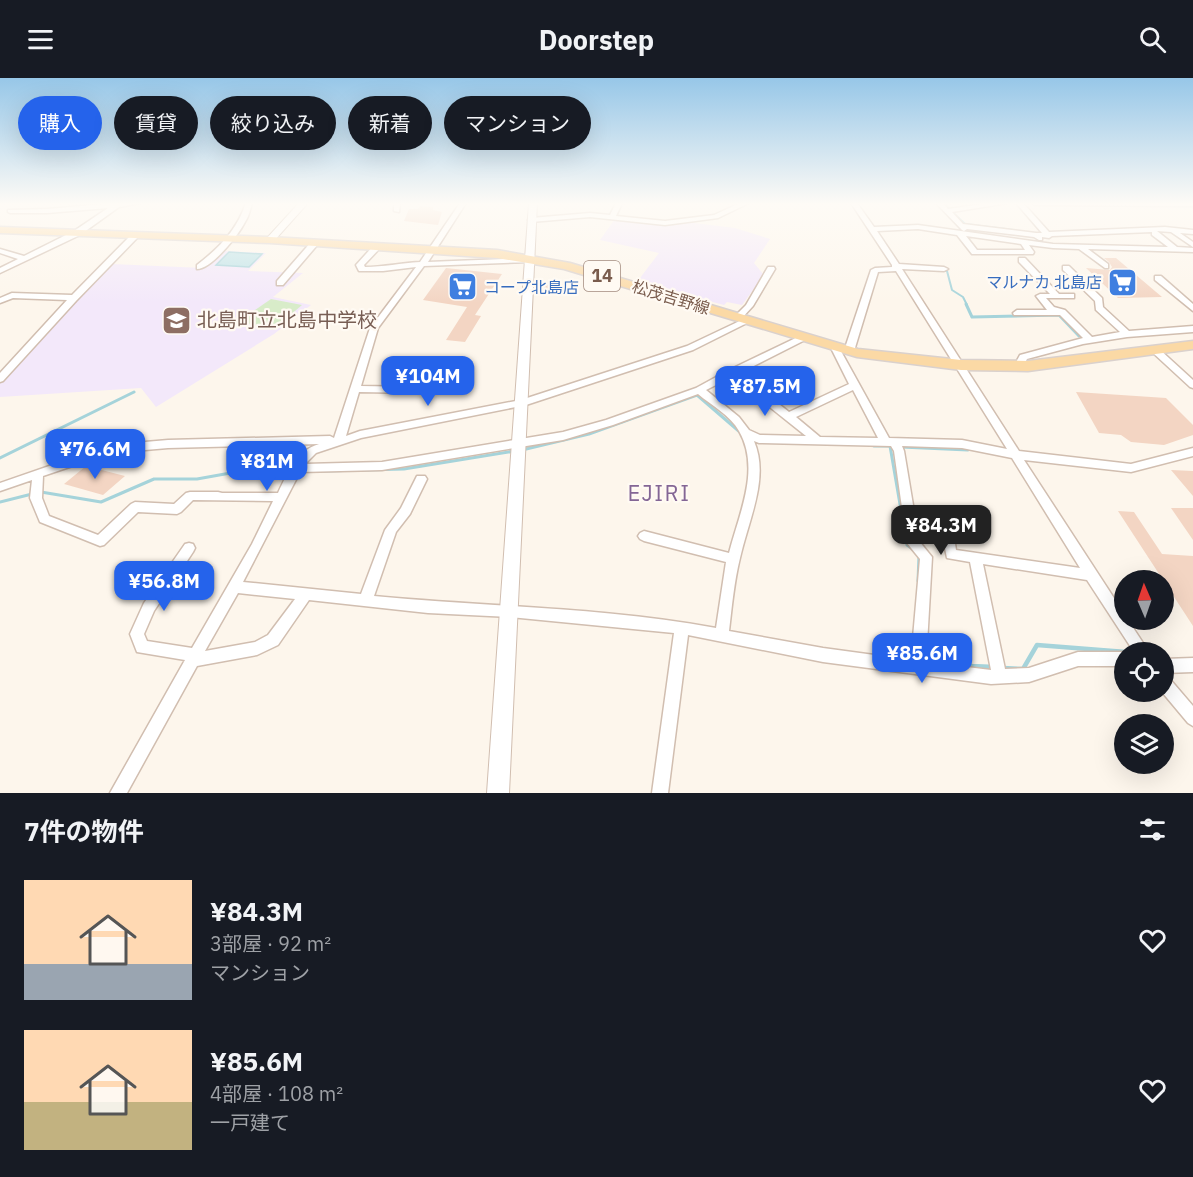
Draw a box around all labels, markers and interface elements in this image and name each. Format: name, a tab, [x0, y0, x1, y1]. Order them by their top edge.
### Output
text: Doorstep	[539, 22, 654, 57]
icon: menu	[24, 23, 57, 56]
icon: search	[1136, 23, 1169, 56]
chip: 購入	[18, 96, 102, 150]
chip: 賃貸	[114, 96, 198, 150]
chip: 絞り込み	[210, 96, 336, 150]
chip: 新着	[348, 96, 432, 150]
chip: マンション	[444, 96, 591, 150]
road number: 14	[584, 261, 620, 291]
supermarket icon: マルナカ 北島店	[1107, 266, 1139, 298]
supermarket icon: コープ北島店	[447, 271, 479, 303]
place label: マルナカ 北島店	[986, 272, 1102, 292]
street label: 松茂吉野線	[630, 276, 712, 318]
place label: コープ北島店	[484, 277, 579, 297]
school or university icon: 北島町立北島中学校	[160, 304, 192, 336]
place label: 北島町立北島中学校	[197, 306, 377, 333]
pin: ¥104M	[386, 356, 470, 407]
text: ¥104M	[395, 362, 461, 389]
pin: ¥87.5M	[716, 366, 814, 417]
text: ¥87.5M	[729, 372, 801, 399]
pin: ¥76.6M	[46, 429, 144, 480]
text: ¥76.6M	[59, 435, 131, 462]
pin: ¥81M	[231, 441, 303, 492]
text: ¥81M	[240, 447, 294, 474]
district label: EJIRI	[628, 478, 690, 507]
pin: ¥84.3M	[892, 505, 990, 556]
text: ¥84.3M	[905, 511, 977, 538]
pin: ¥56.8M	[115, 561, 213, 612]
text: ¥56.8M	[128, 567, 200, 594]
north arrow	[1114, 570, 1174, 630]
map controls	[1114, 570, 1174, 774]
pin: ¥85.6M	[873, 633, 971, 684]
text: ¥85.6M	[886, 639, 958, 666]
button: locate	[1114, 642, 1174, 702]
button: layers	[1114, 714, 1174, 774]
icon: filters	[1136, 813, 1169, 846]
text: 7件の物件	[24, 814, 144, 848]
text: ¥84.3M	[210, 894, 303, 928]
icon: home	[72, 904, 144, 976]
icon: heart	[1136, 924, 1169, 957]
text: 3部屋 · 92 m²	[210, 930, 331, 957]
text: マンション	[210, 959, 310, 986]
text: ¥85.6M	[210, 1044, 303, 1078]
icon: home	[72, 1054, 144, 1126]
icon: heart	[1136, 1074, 1169, 1107]
text: 4部屋 · 108 m²	[210, 1080, 343, 1107]
text: 一戸建て	[210, 1109, 290, 1136]

